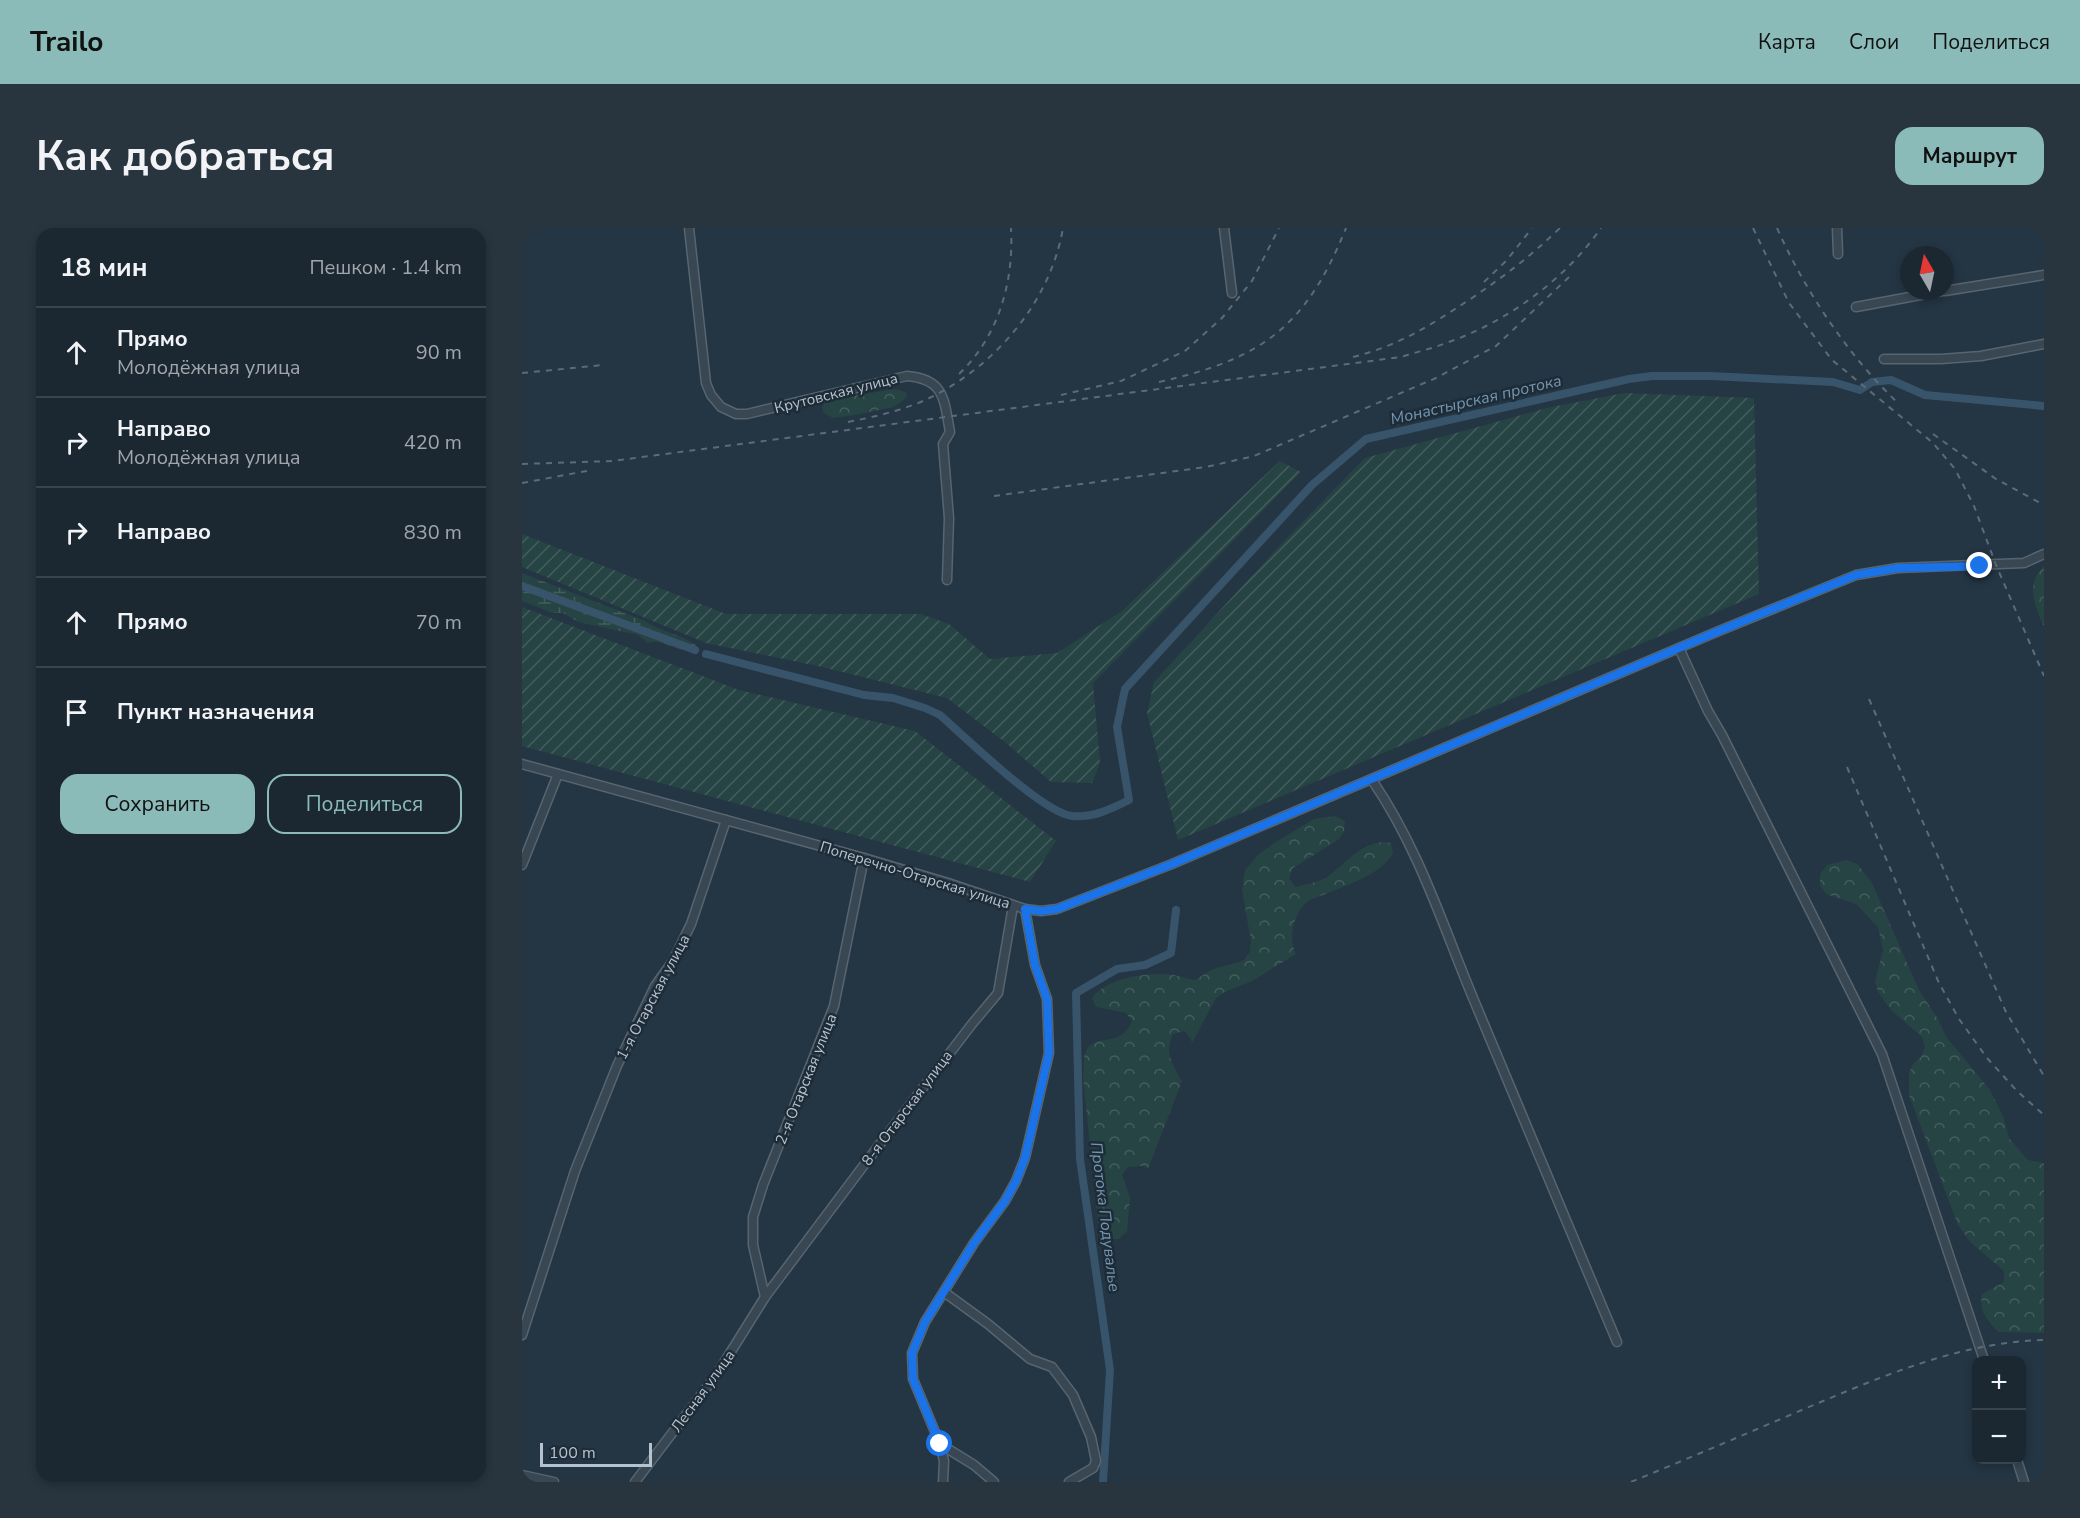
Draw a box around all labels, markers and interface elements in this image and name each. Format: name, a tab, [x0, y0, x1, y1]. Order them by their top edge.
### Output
text: Trailo	[30, 23, 103, 61]
text: Карта	[1758, 28, 1816, 56]
text: Слои	[1849, 28, 1899, 56]
text: Поделиться	[1932, 28, 2050, 56]
button: Маршрут	[1895, 127, 2044, 185]
text: Как добраться	[36, 128, 335, 185]
north arrow	[1900, 246, 1954, 300]
text: 18 мин	[60, 250, 148, 285]
text: Пешком · 1.4 km	[309, 254, 462, 281]
text: Прямо	[117, 324, 188, 354]
icon: ahead	[60, 336, 93, 369]
text: 90 m	[416, 339, 462, 366]
text: Молодёжная улица	[117, 354, 301, 381]
street label: Крутовская улица	[772, 368, 900, 418]
water label: Монастырская протока	[1388, 370, 1564, 430]
text: Направо	[117, 414, 211, 444]
icon: right	[60, 426, 93, 459]
text: 420 m	[404, 429, 462, 456]
text: Молодёжная улица	[117, 444, 301, 471]
icon: right	[60, 516, 93, 549]
text: Направо	[117, 517, 211, 547]
text: 830 m	[404, 519, 462, 546]
route end	[1966, 552, 1992, 578]
icon: ahead	[60, 606, 93, 639]
text: Прямо	[117, 607, 188, 637]
text: 70 m	[416, 609, 462, 636]
icon: arrive	[60, 696, 93, 729]
text: Пункт назначения	[117, 697, 315, 727]
button: Сохранить	[60, 774, 255, 834]
button: Поделиться	[267, 774, 462, 834]
street label: Поперечно-Отарская улица	[817, 837, 1013, 913]
street label: 1-я Отарская улица	[611, 931, 695, 1063]
street label: 2-я Отарская улица	[771, 1011, 841, 1147]
street label: 8-я Отарская улица	[857, 1046, 957, 1170]
water label: Протока Подувалье	[1085, 1141, 1125, 1293]
street label: Лесная улица	[666, 1346, 740, 1436]
map controls	[1972, 1356, 2026, 1464]
button: +	[1972, 1356, 2026, 1410]
button: −	[1972, 1410, 2026, 1464]
route start	[926, 1430, 952, 1456]
scale bar	[540, 1440, 652, 1468]
text: 100 m	[549, 1442, 596, 1464]

